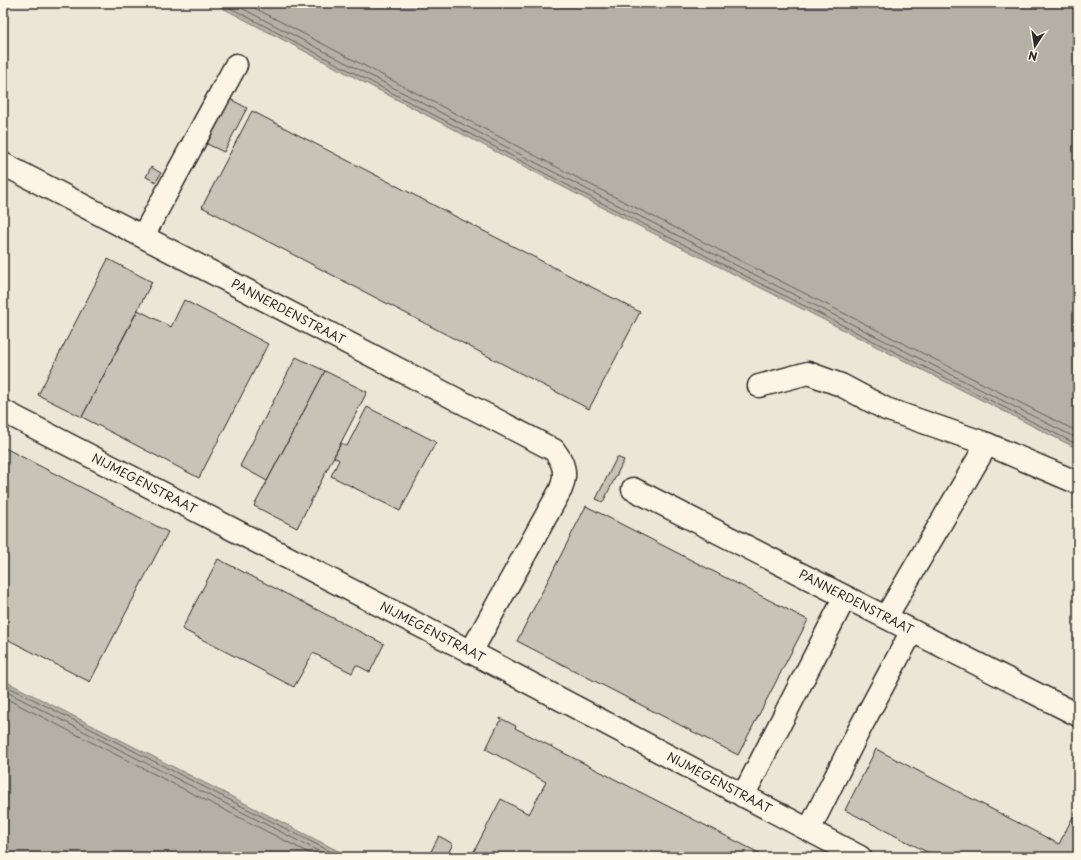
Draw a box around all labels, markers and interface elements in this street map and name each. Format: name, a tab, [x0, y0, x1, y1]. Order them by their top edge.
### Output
north arrow	[1015, 26, 1055, 66]
text: N	[1027, 47, 1039, 65]
street label: PANNERDENSTRAAT	[228, 274, 349, 348]
street label: NIJMEGENSTRAAT	[89, 448, 201, 518]
street label: PANNERDENSTRAAT	[796, 565, 917, 638]
street label: NIJMEGENSTRAAT	[377, 597, 490, 666]
street label: NIJMEGENSTRAAT	[664, 747, 776, 817]

